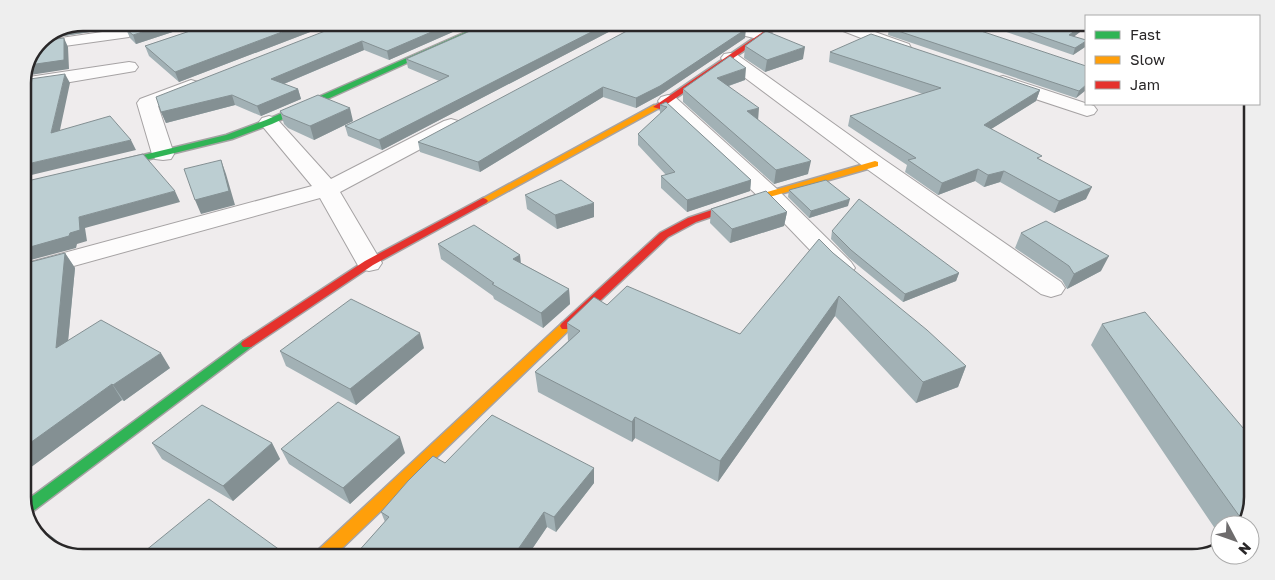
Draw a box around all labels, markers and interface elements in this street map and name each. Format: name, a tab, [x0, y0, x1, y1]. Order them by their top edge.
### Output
legend	[1085, 15, 1260, 105]
text: Fast	[1130, 25, 1161, 43]
text: Slow	[1130, 50, 1165, 68]
text: Jam	[1130, 75, 1160, 93]
north arrow	[1210, 515, 1260, 565]
text: N	[1235, 539, 1255, 558]

